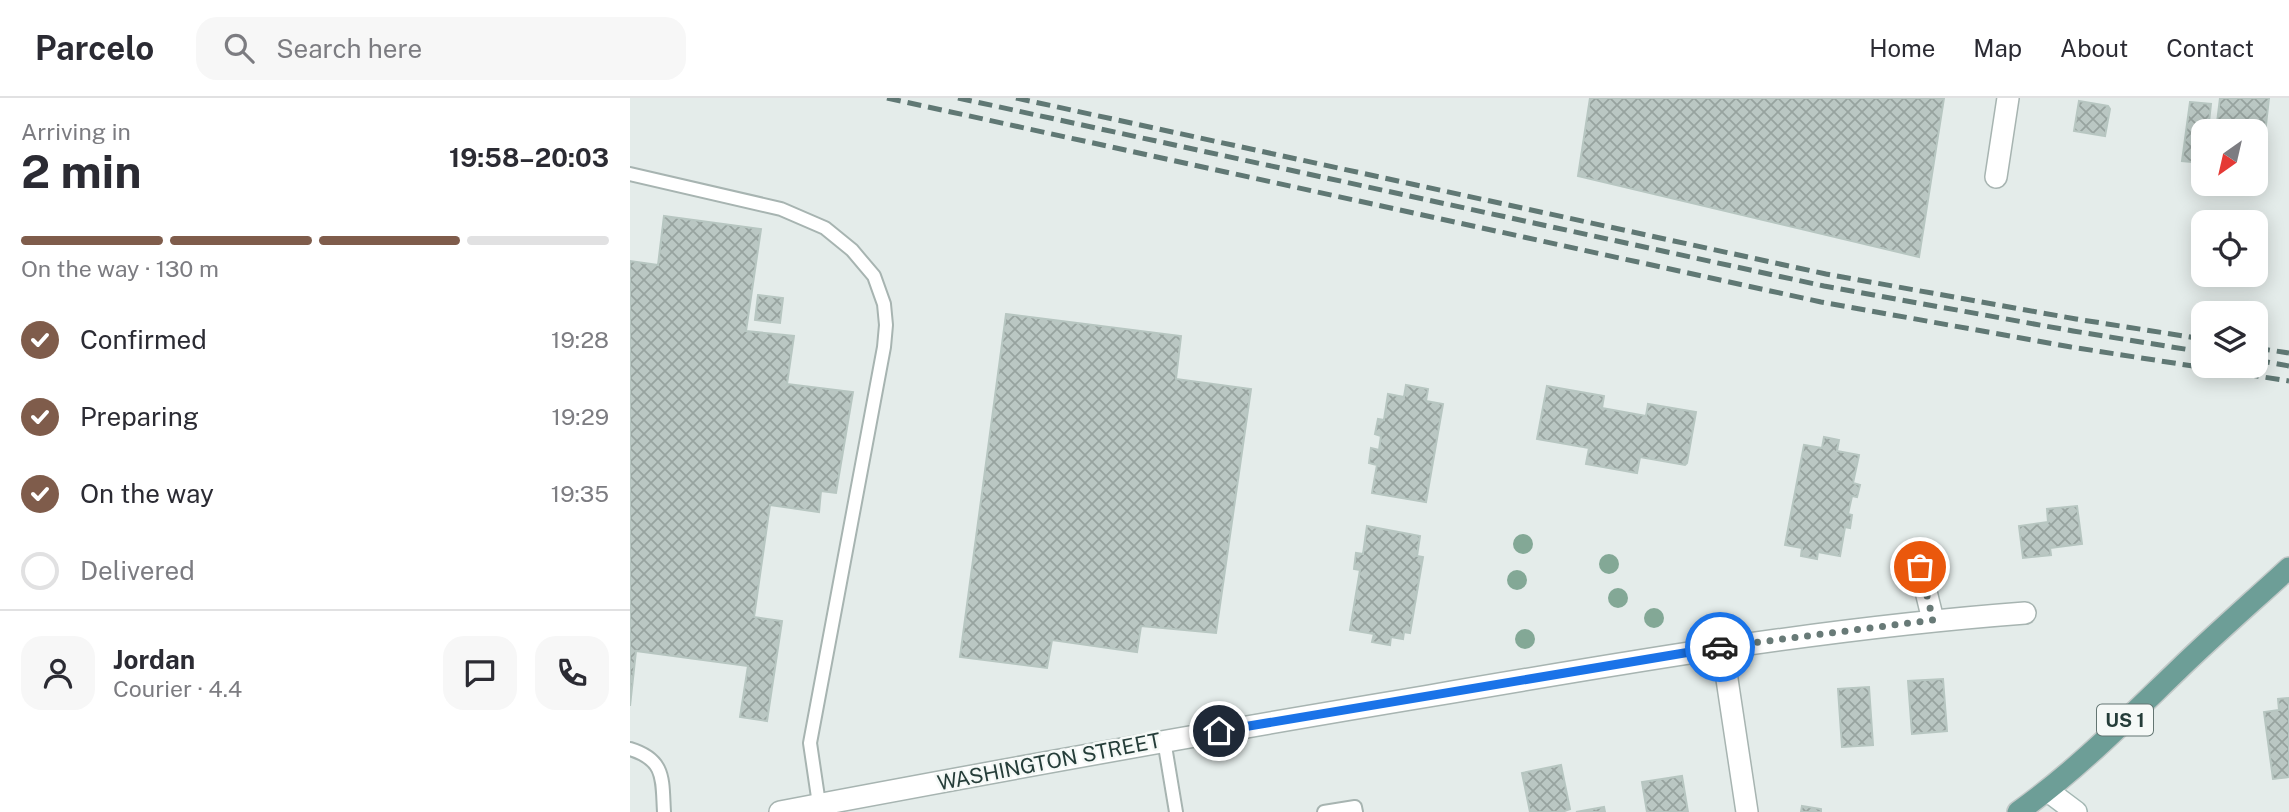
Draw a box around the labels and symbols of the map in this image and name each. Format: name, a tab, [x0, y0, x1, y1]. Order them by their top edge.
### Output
north arrow	[2191, 119, 2268, 196]
pin	[1890, 537, 1950, 597]
courier	[1685, 612, 1755, 682]
pin	[1189, 701, 1249, 761]
road number: US 1	[2097, 705, 2153, 736]
street label: WASHINGTON STREET	[935, 728, 1163, 795]

